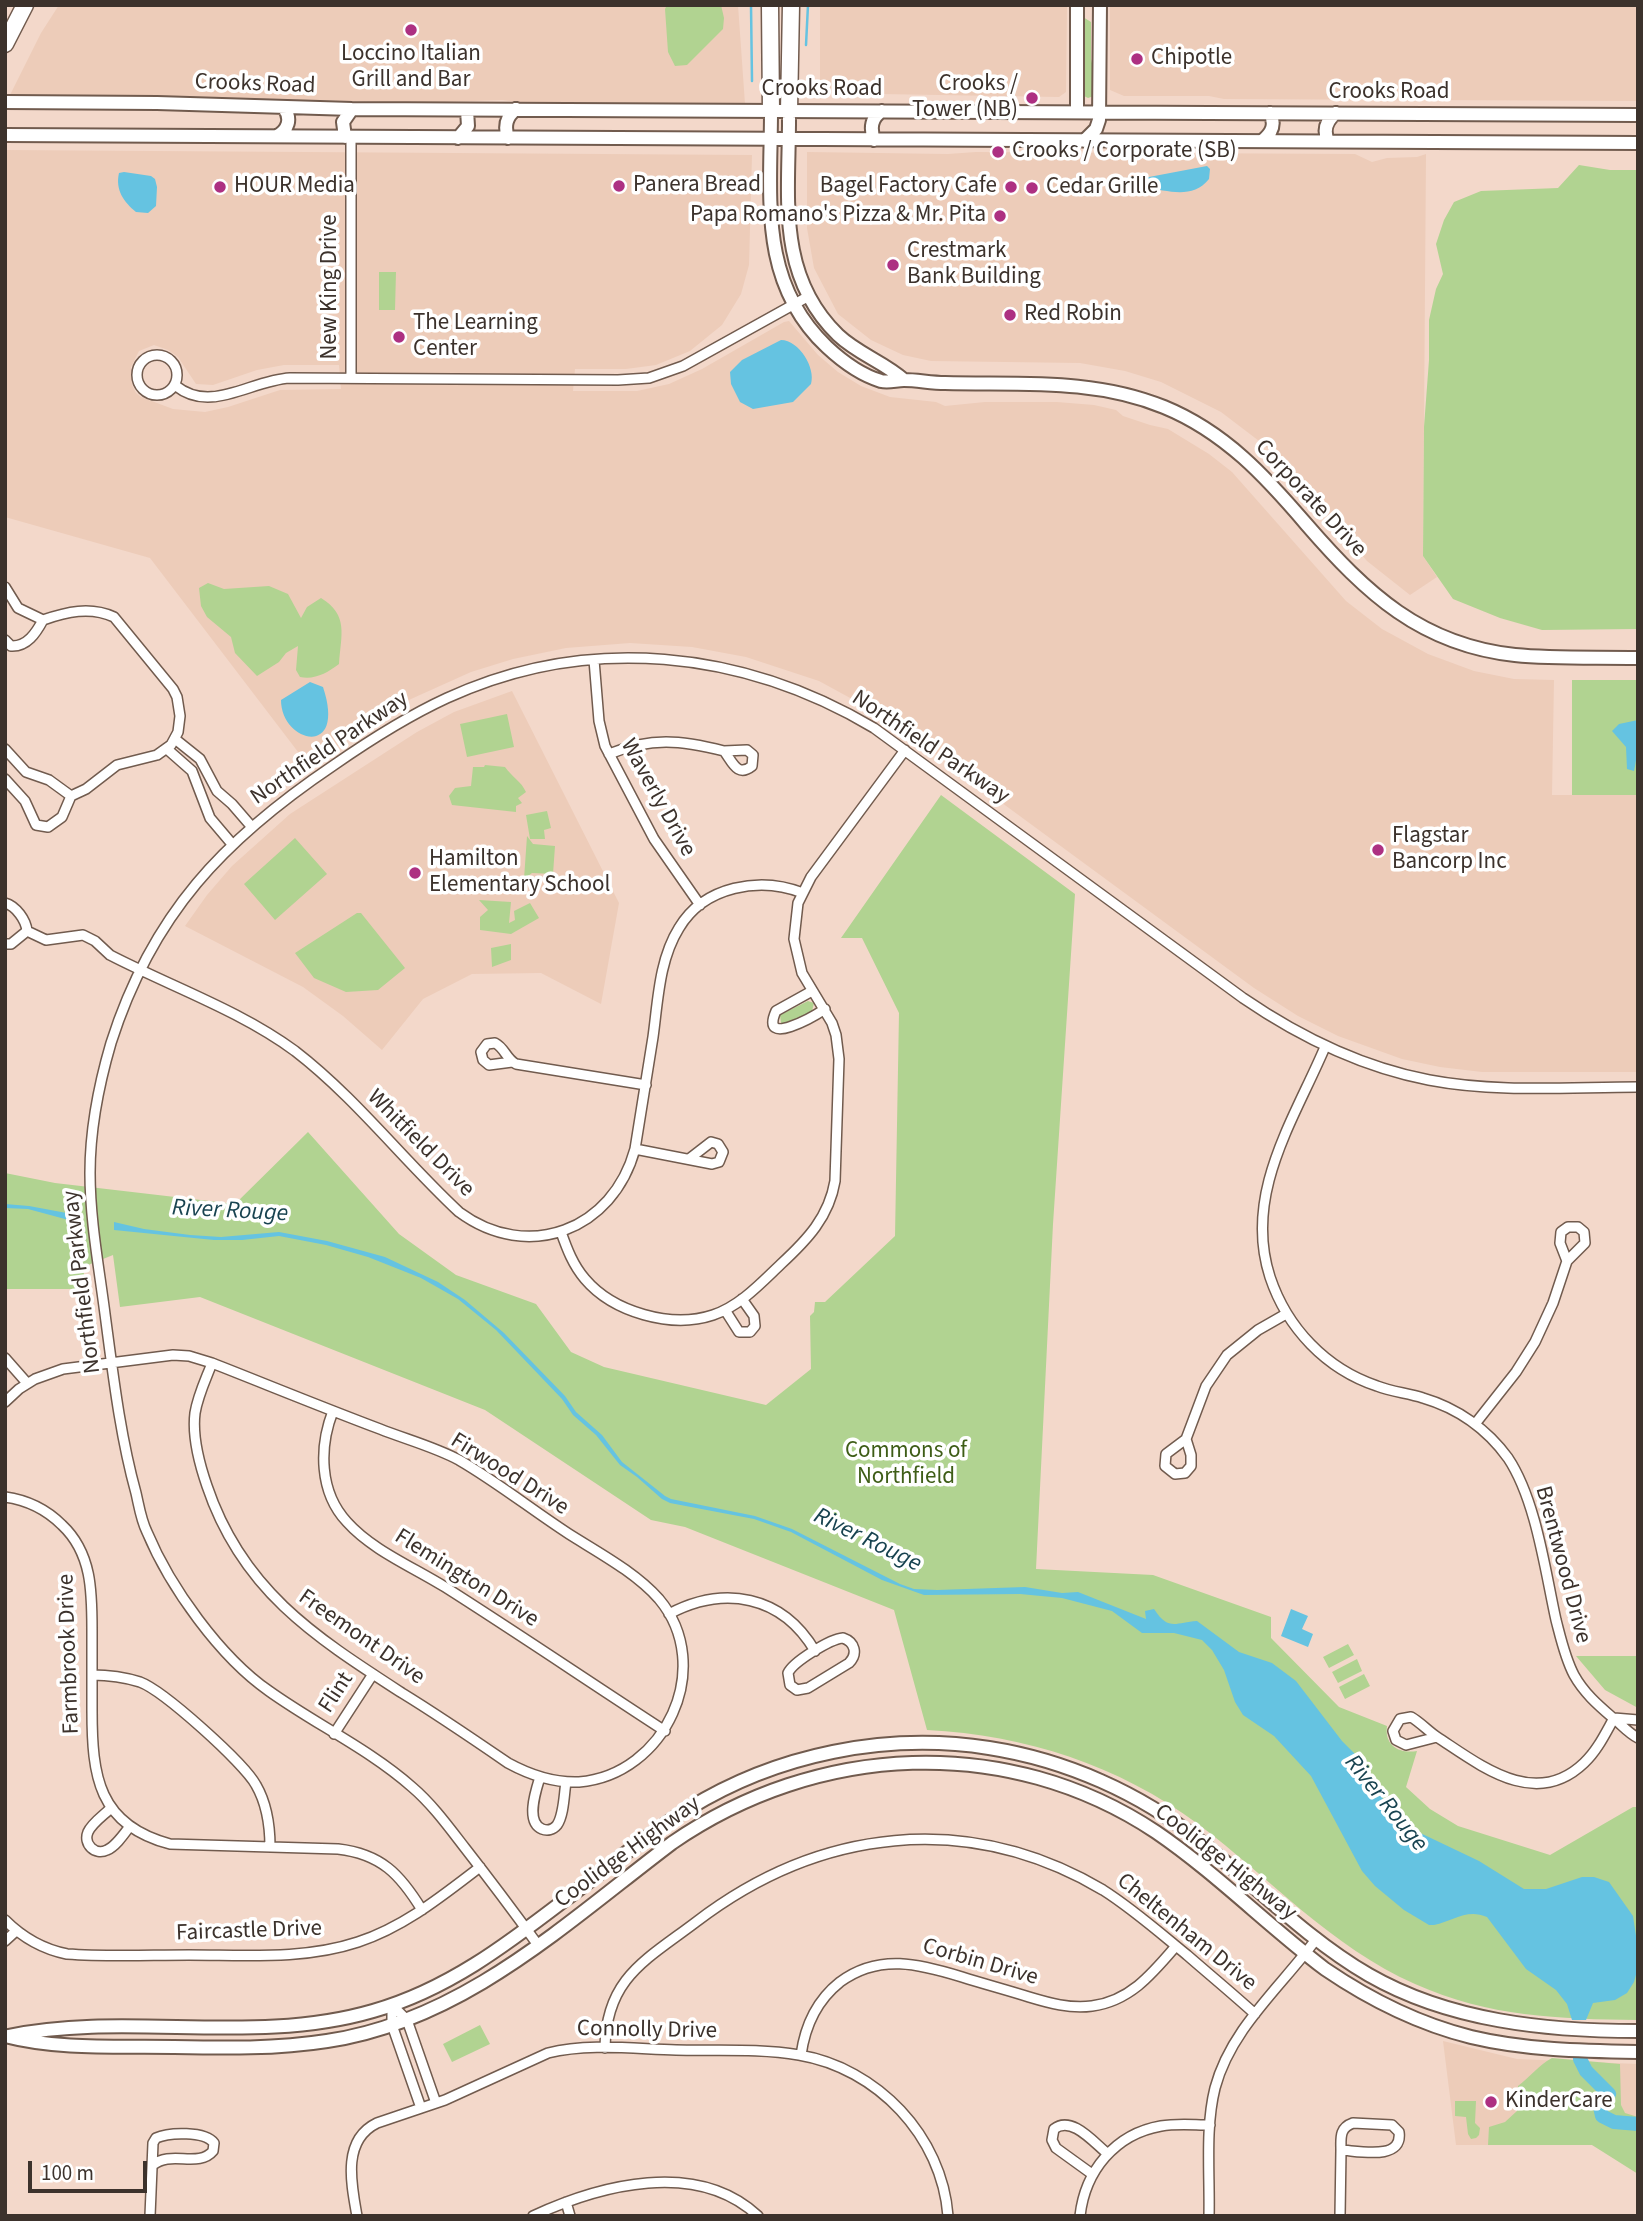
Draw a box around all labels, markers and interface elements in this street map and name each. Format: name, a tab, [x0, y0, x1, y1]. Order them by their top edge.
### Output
marker: Loccino Italian Grill and Bar	[403, 22, 419, 38]
place label: Loccino Italian Grill and Bar	[341, 41, 481, 95]
place label: Chipotle	[1151, 45, 1232, 73]
marker: Chipotle	[1129, 51, 1145, 67]
street label: Crooks Road	[194, 69, 316, 101]
place label: Crooks / Tower (NB)	[912, 71, 1018, 125]
street label: Crooks Road	[762, 76, 882, 104]
street label: Crooks Road	[1329, 79, 1449, 107]
marker: Crooks / Tower (NB)	[1024, 90, 1040, 106]
place label: Crooks / Corporate (SB)	[1012, 138, 1237, 166]
marker: Crooks / Corporate (SB)	[990, 144, 1006, 160]
place label: Panera Bread	[633, 172, 761, 200]
place label: HOUR Media	[234, 173, 355, 201]
place label: Bagel Factory Cafe	[820, 173, 997, 201]
place label: Cedar Grille	[1046, 174, 1158, 202]
marker: Panera Bread	[611, 178, 627, 194]
marker: HOUR Media	[212, 179, 228, 195]
marker: Bagel Factory Cafe	[1003, 179, 1019, 195]
marker: Cedar Grille	[1024, 180, 1040, 196]
place label: Papa Romano's Pizza & Mr. Pita	[690, 202, 986, 230]
marker: Papa Romano's Pizza & Mr. Pita	[992, 208, 1008, 224]
street label: New King Drive	[317, 214, 345, 360]
place label: Crestmark Bank Building	[907, 238, 1041, 292]
marker: Crestmark Bank Building	[885, 257, 901, 273]
place label: Red Robin	[1024, 301, 1122, 329]
marker: Red Robin	[1002, 307, 1018, 323]
place label: The Learning Center	[413, 310, 538, 364]
marker: The Learning Center	[391, 329, 407, 345]
street label: Corporate Drive	[1248, 434, 1372, 564]
street label: Northfield Parkway	[846, 685, 1014, 811]
street label: Northfield Parkway	[246, 686, 414, 812]
street label: Waverly Drive	[613, 734, 701, 862]
place label: Flagstar Bancorp Inc	[1392, 823, 1507, 877]
marker: Flagstar Bancorp Inc	[1370, 842, 1386, 858]
place label: Hamilton Elementary School	[429, 846, 610, 900]
marker: Hamilton Elementary School	[407, 865, 423, 881]
street label: Whitfield Drive	[360, 1084, 480, 1204]
street label: Northfield Parkway	[58, 1189, 108, 1375]
water label: River Rouge	[171, 1195, 289, 1229]
street label: Firwood Drive	[445, 1428, 573, 1522]
park label: Commons of Northfield	[845, 1438, 967, 1492]
street label: Brentwood Drive	[1528, 1483, 1596, 1647]
water label: River Rouge	[808, 1503, 926, 1579]
street label: Flemington Drive	[389, 1524, 543, 1634]
street label: Farmbrook Drive	[53, 1573, 87, 1735]
street label: Freemont Drive	[293, 1584, 429, 1692]
street label: Flint	[314, 1667, 360, 1719]
water label: River Rouge	[1337, 1750, 1433, 1858]
street label: Coolidge Highway	[550, 1791, 706, 1915]
street label: Coolidge Highway	[1148, 1799, 1302, 1927]
street label: Cheltenham Drive	[1110, 1868, 1262, 1998]
street label: Faircastle Drive	[176, 1916, 322, 1948]
street label: Corbin Drive	[919, 1933, 1041, 1993]
street label: Connolly Drive	[577, 2016, 717, 2046]
place label: KinderCare	[1505, 2088, 1613, 2116]
marker: KinderCare	[1483, 2094, 1499, 2110]
scale bar	[32, 2148, 150, 2192]
text: 100 m	[41, 2158, 94, 2188]

